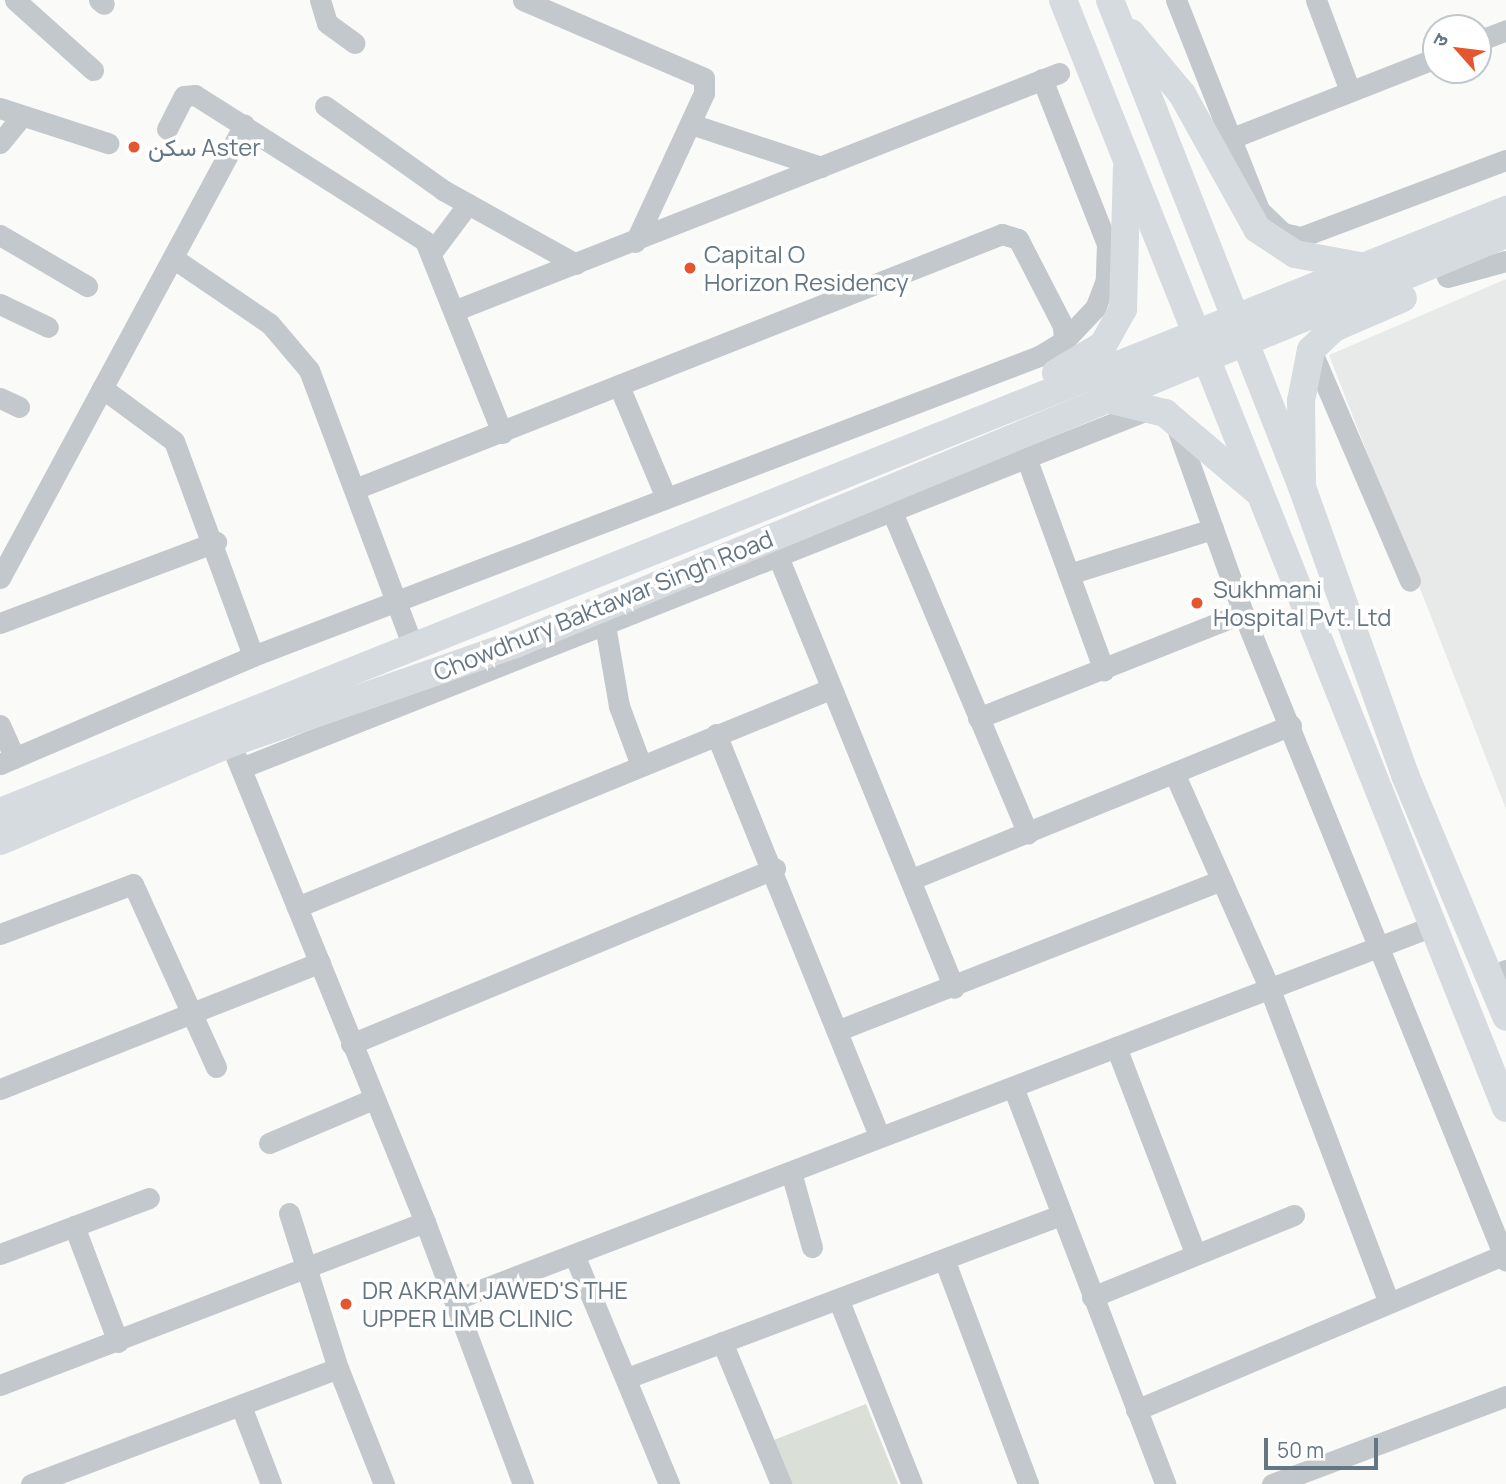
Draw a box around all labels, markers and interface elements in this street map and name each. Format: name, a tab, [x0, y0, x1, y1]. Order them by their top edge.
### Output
north arrow	[1422, 14, 1492, 84]
text: उ	[1426, 29, 1454, 51]
place label: سكن Aster	[148, 133, 261, 161]
marker: سكن Aster	[126, 139, 142, 155]
place label: Capital O Horizon Residency	[704, 240, 909, 296]
marker: Capital O Horizon Residency	[682, 260, 698, 276]
street label: Chowdhury Baktawar Singh Road	[429, 524, 777, 686]
place label: Sukhmani Hospital Pvt. Ltd	[1213, 575, 1391, 631]
marker: Sukhmani Hospital Pvt. Ltd	[1187, 593, 1207, 613]
place label: DR AKRAM JAWED'S THE UPPER LIMB CLINIC	[362, 1276, 628, 1332]
marker: DR AKRAM JAWED'S THE UPPER LIMB CLINIC	[336, 1294, 356, 1314]
scale bar	[1268, 1424, 1382, 1468]
text: 50 m	[1277, 1436, 1324, 1464]

